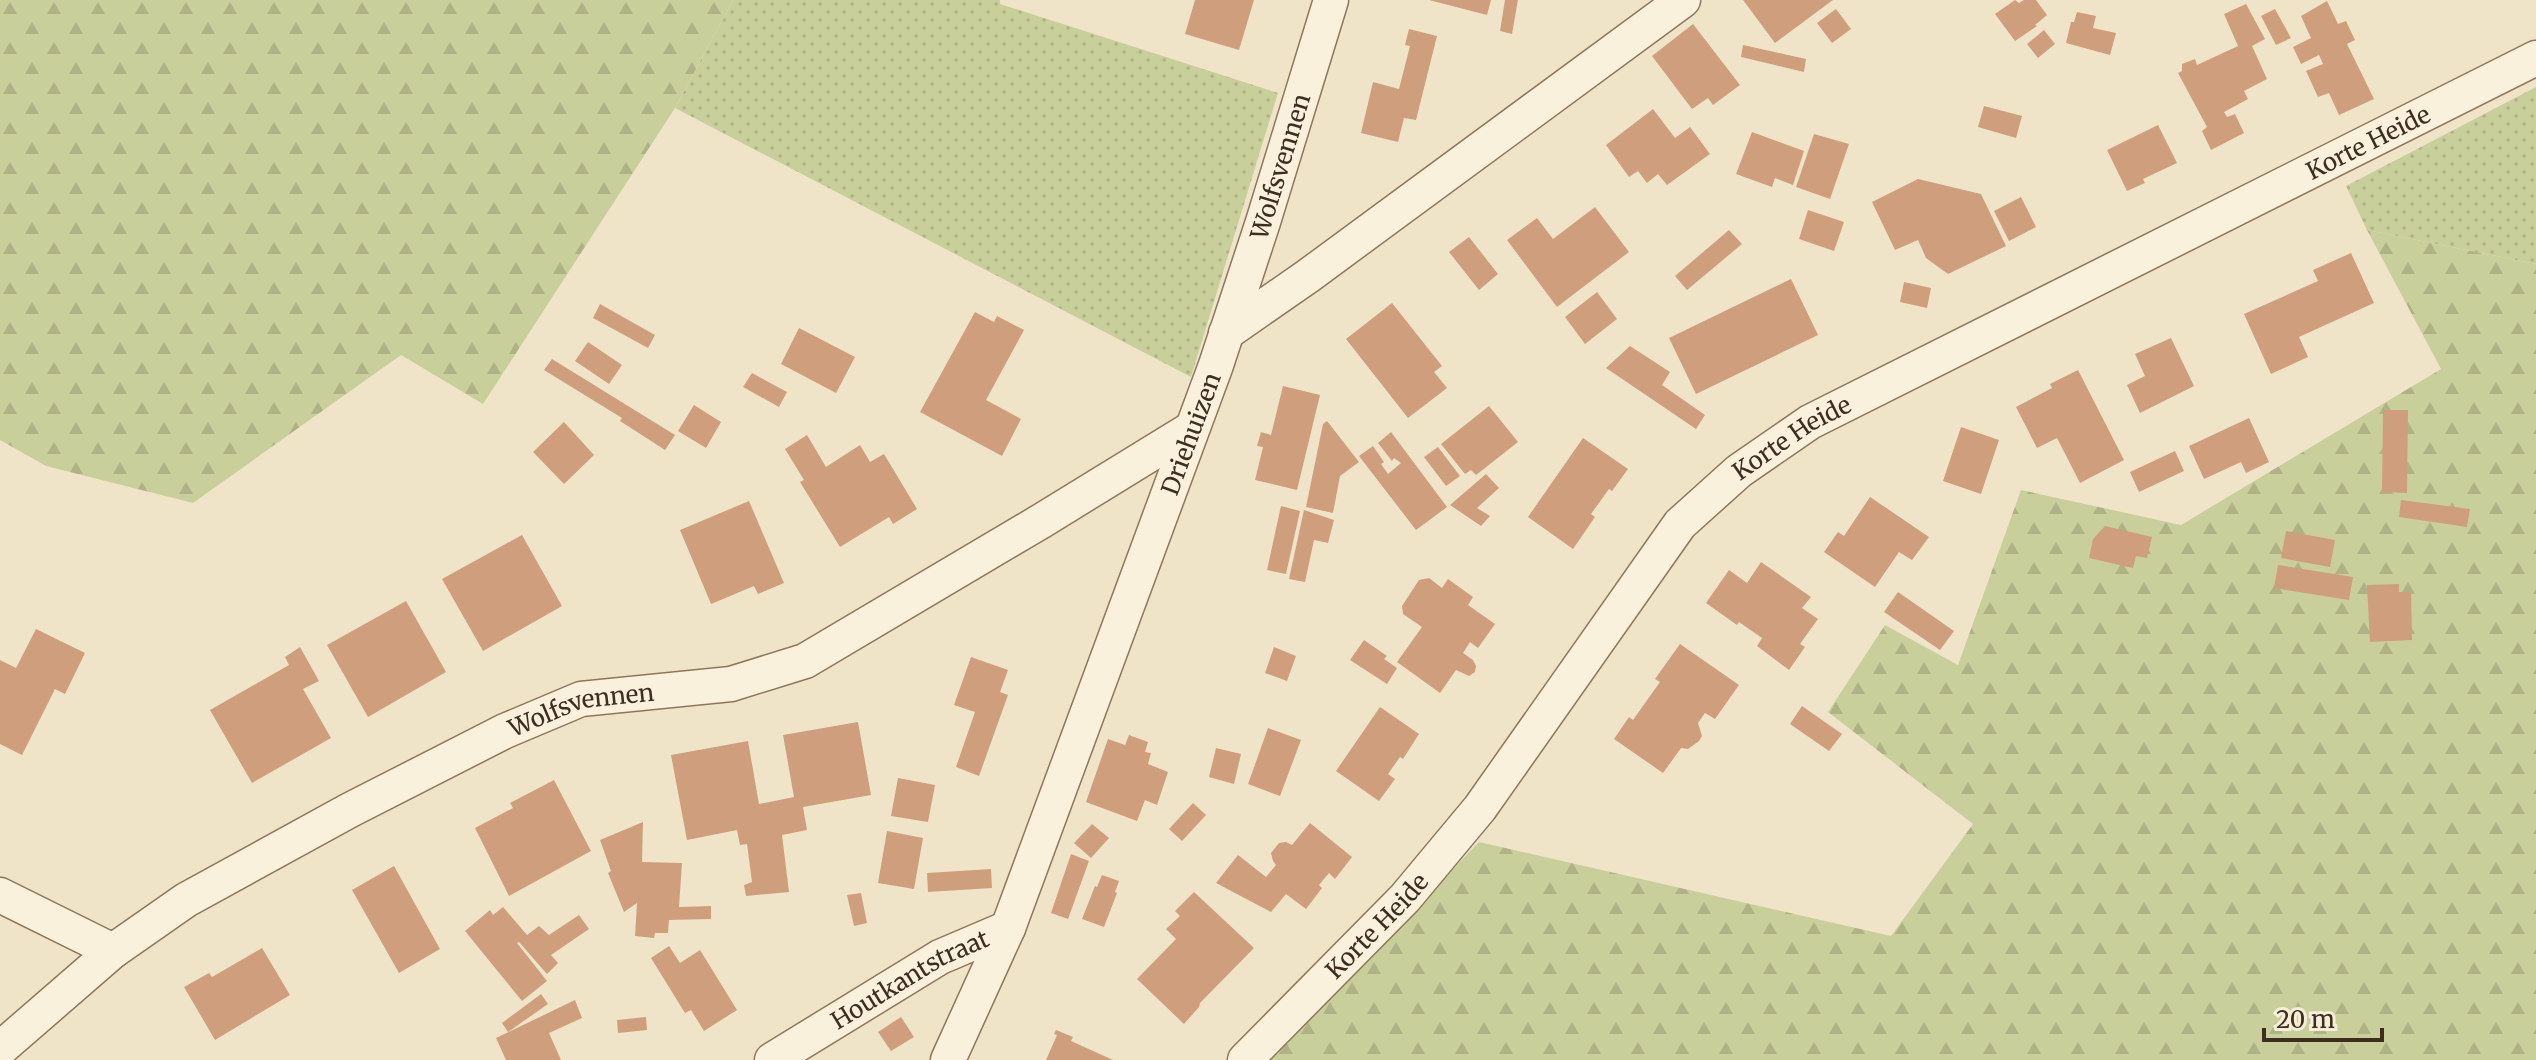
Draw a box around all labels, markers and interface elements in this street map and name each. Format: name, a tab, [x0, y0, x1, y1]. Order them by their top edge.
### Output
street label: Wolfsvennen	[1243, 90, 1317, 244]
street label: Korte Heide	[2301, 98, 2435, 186]
street label: Driehuizen	[1154, 368, 1227, 499]
street label: Korte Heide	[1726, 389, 1856, 487]
street label: Wolfsvennen	[503, 676, 656, 744]
street label: Korte Heide	[1319, 867, 1435, 985]
street label: Houtkantstraat	[825, 922, 994, 1036]
scale bar	[2264, 992, 2382, 1042]
text: 20 m	[2276, 1004, 2335, 1035]

